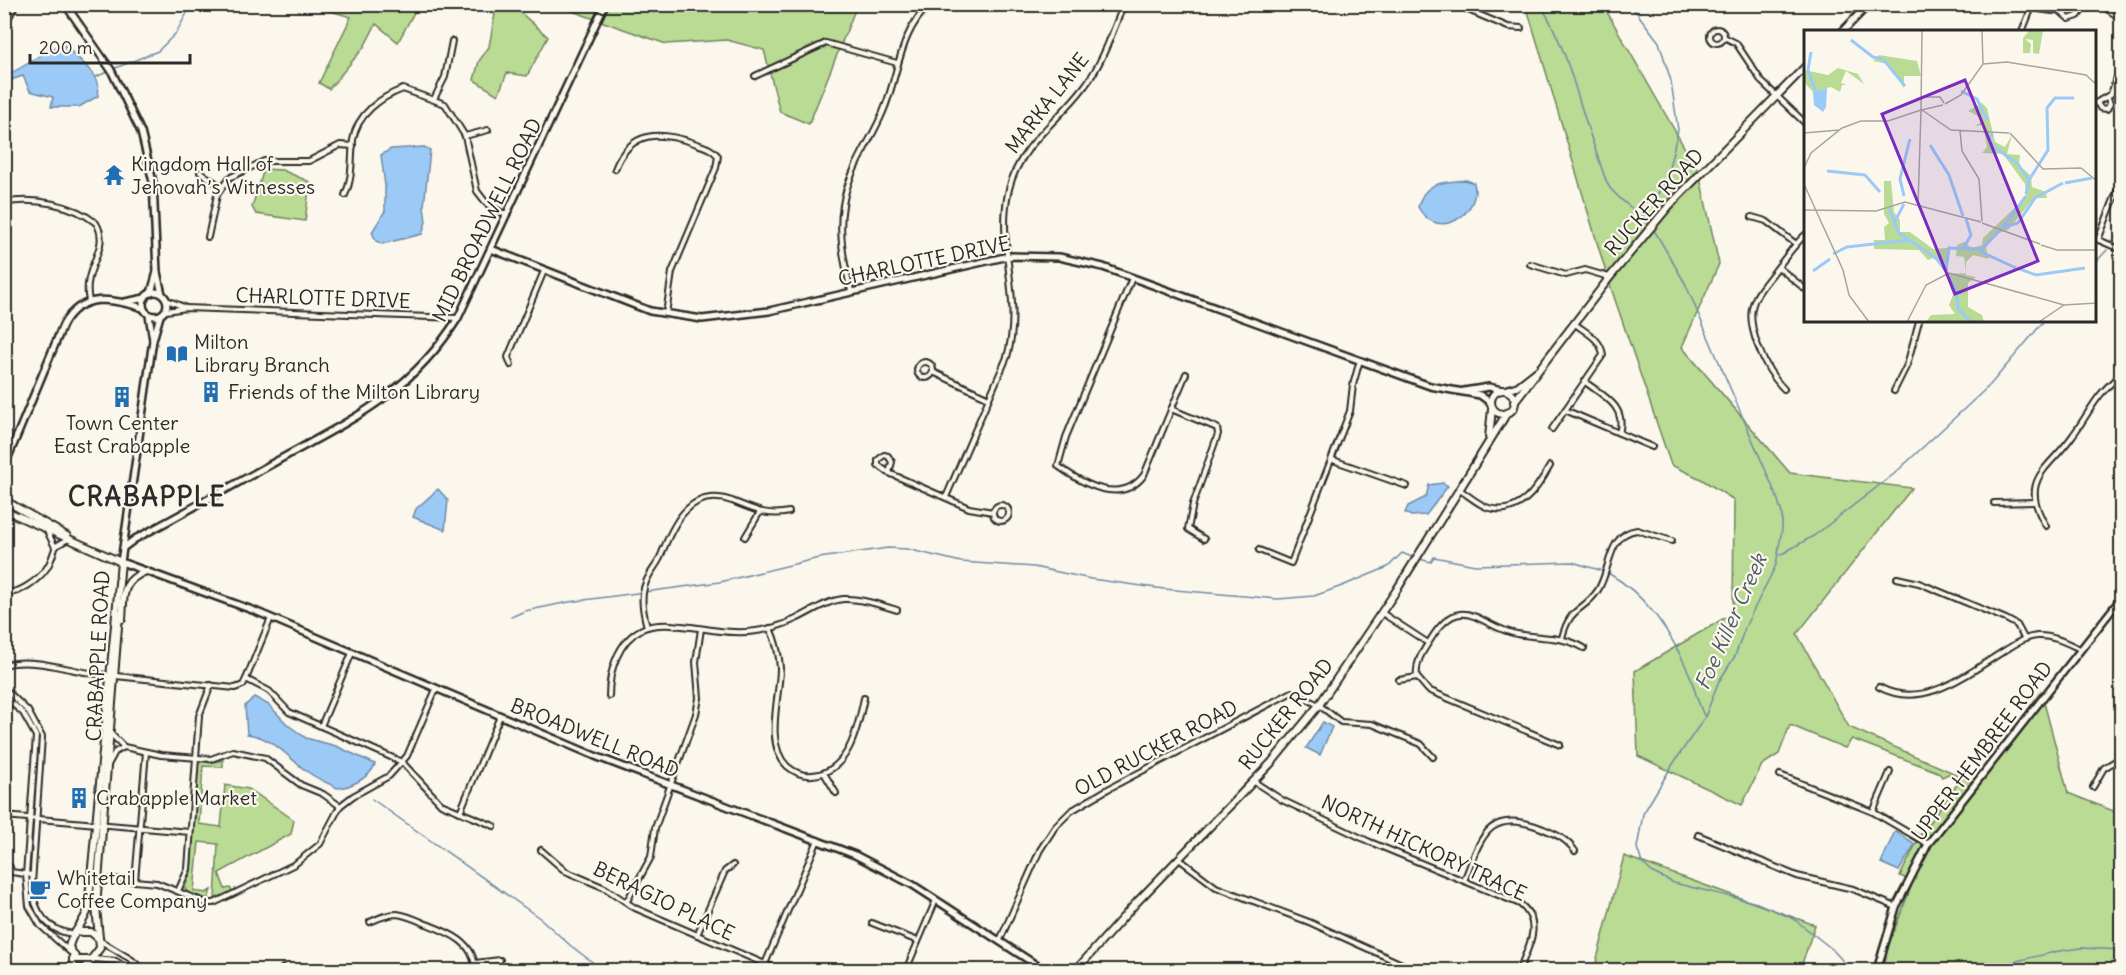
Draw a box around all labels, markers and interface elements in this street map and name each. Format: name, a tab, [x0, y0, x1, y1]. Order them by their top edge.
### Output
scale bar	[30, 27, 190, 65]
inset map	[1804, 30, 2096, 322]
text: 200 m	[39, 36, 93, 59]
street label: MARKA LANE	[999, 47, 1094, 158]
street label: MID BROADWELL ROAD	[426, 114, 547, 326]
street label: RUCKER ROAD	[1599, 143, 1708, 261]
place label: Kingdom Hall of Jehovah’s Witnesses	[131, 151, 315, 199]
temple icon: Kingdom Hall of Jehovah’s Witnesses	[102, 163, 126, 187]
street label: CHARLOTTE DRIVE	[836, 230, 1012, 291]
street label: CHARLOTTE DRIVE	[235, 282, 411, 313]
place label: Milton Library Branch	[194, 329, 330, 377]
library icon: Milton Library Branch	[165, 342, 189, 366]
place label: Friends of the Milton Library	[228, 379, 480, 404]
building icon: Friends of the Milton Library	[199, 380, 223, 404]
building icon: Town Center East Crabapple	[110, 385, 134, 409]
place label: Town Center East Crabapple	[54, 410, 190, 458]
district label: CRABAPPLE	[68, 480, 226, 513]
water label: Foe Killer Creek	[1689, 548, 1773, 694]
street label: CRABAPPLE ROAD	[81, 570, 114, 742]
street label: RUCKER ROAD	[1233, 653, 1338, 774]
street label: UPPER HEMBREE ROAD	[1906, 656, 2057, 845]
street label: BROADWELL ROAD	[507, 692, 683, 783]
street label: OLD RUCKER ROAD	[1070, 694, 1242, 801]
place label: Crabapple Market	[96, 785, 257, 810]
building icon: Crabapple Market	[67, 786, 91, 810]
street label: NORTH HICKORY TRACE	[1318, 789, 1531, 906]
street label: BERAGIO PLACE	[590, 856, 739, 946]
place label: Whitetail Coffee Company	[57, 865, 207, 913]
cafe icon: Whitetail Coffee Company	[28, 877, 52, 901]

